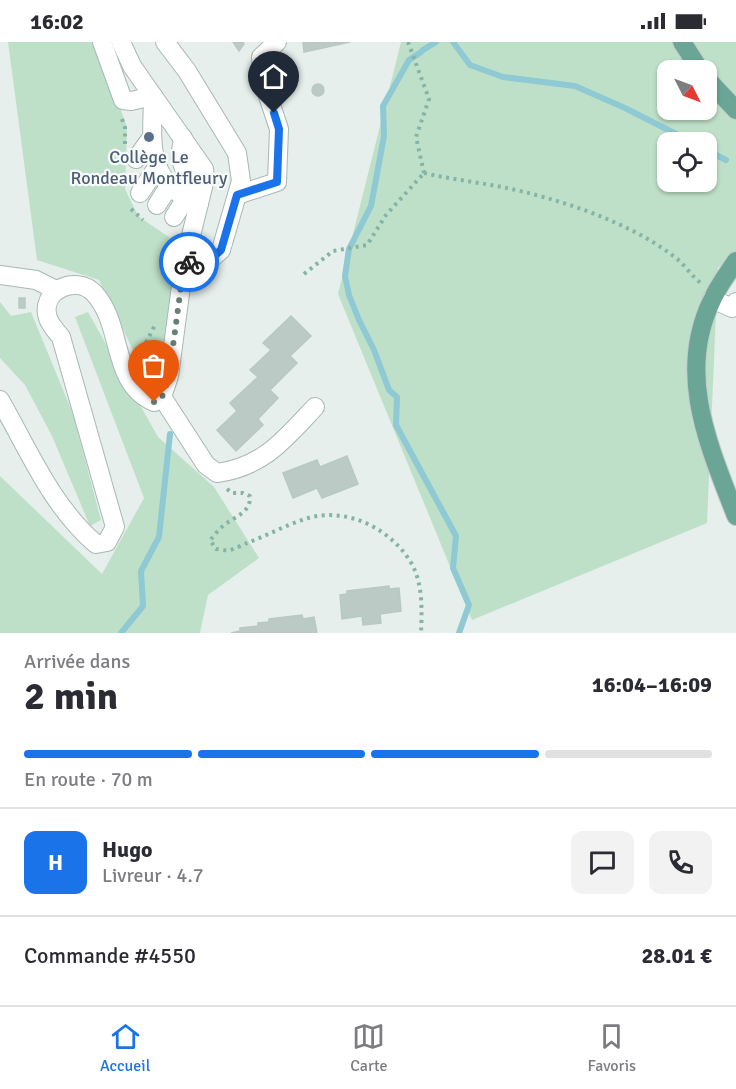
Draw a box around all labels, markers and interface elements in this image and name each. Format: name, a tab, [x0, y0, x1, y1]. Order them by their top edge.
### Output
text: 16:02	[30, 8, 84, 35]
pin	[248, 51, 299, 113]
icon: home	[257, 60, 290, 93]
north arrow	[657, 60, 717, 120]
map controls	[657, 60, 717, 192]
marker: Collège Le Rondeau Montfleury	[142, 130, 156, 144]
button: locate	[657, 132, 717, 192]
place label: Collège Le Rondeau Montfleury	[71, 146, 228, 189]
courier	[159, 232, 219, 292]
icon: bike	[173, 246, 206, 279]
pin	[128, 340, 179, 402]
icon: bag	[137, 349, 170, 382]
text: Arrivée dans	[24, 649, 130, 674]
text: 16:04–16:09	[592, 671, 712, 698]
text: 2 min	[24, 672, 118, 720]
text: En route · 70 m	[24, 767, 153, 792]
button: chat	[571, 831, 634, 894]
button: phone	[649, 831, 712, 894]
text: Hugo	[102, 836, 152, 863]
text: H	[48, 849, 63, 876]
text: Livreur · 4.7	[102, 863, 203, 888]
text: Commande #4550	[24, 942, 196, 969]
text: 28.01 €	[641, 942, 712, 969]
tab: Accueil	[100, 1020, 150, 1076]
tab: Carte	[350, 1020, 388, 1076]
tab: Favoris	[587, 1020, 636, 1076]

